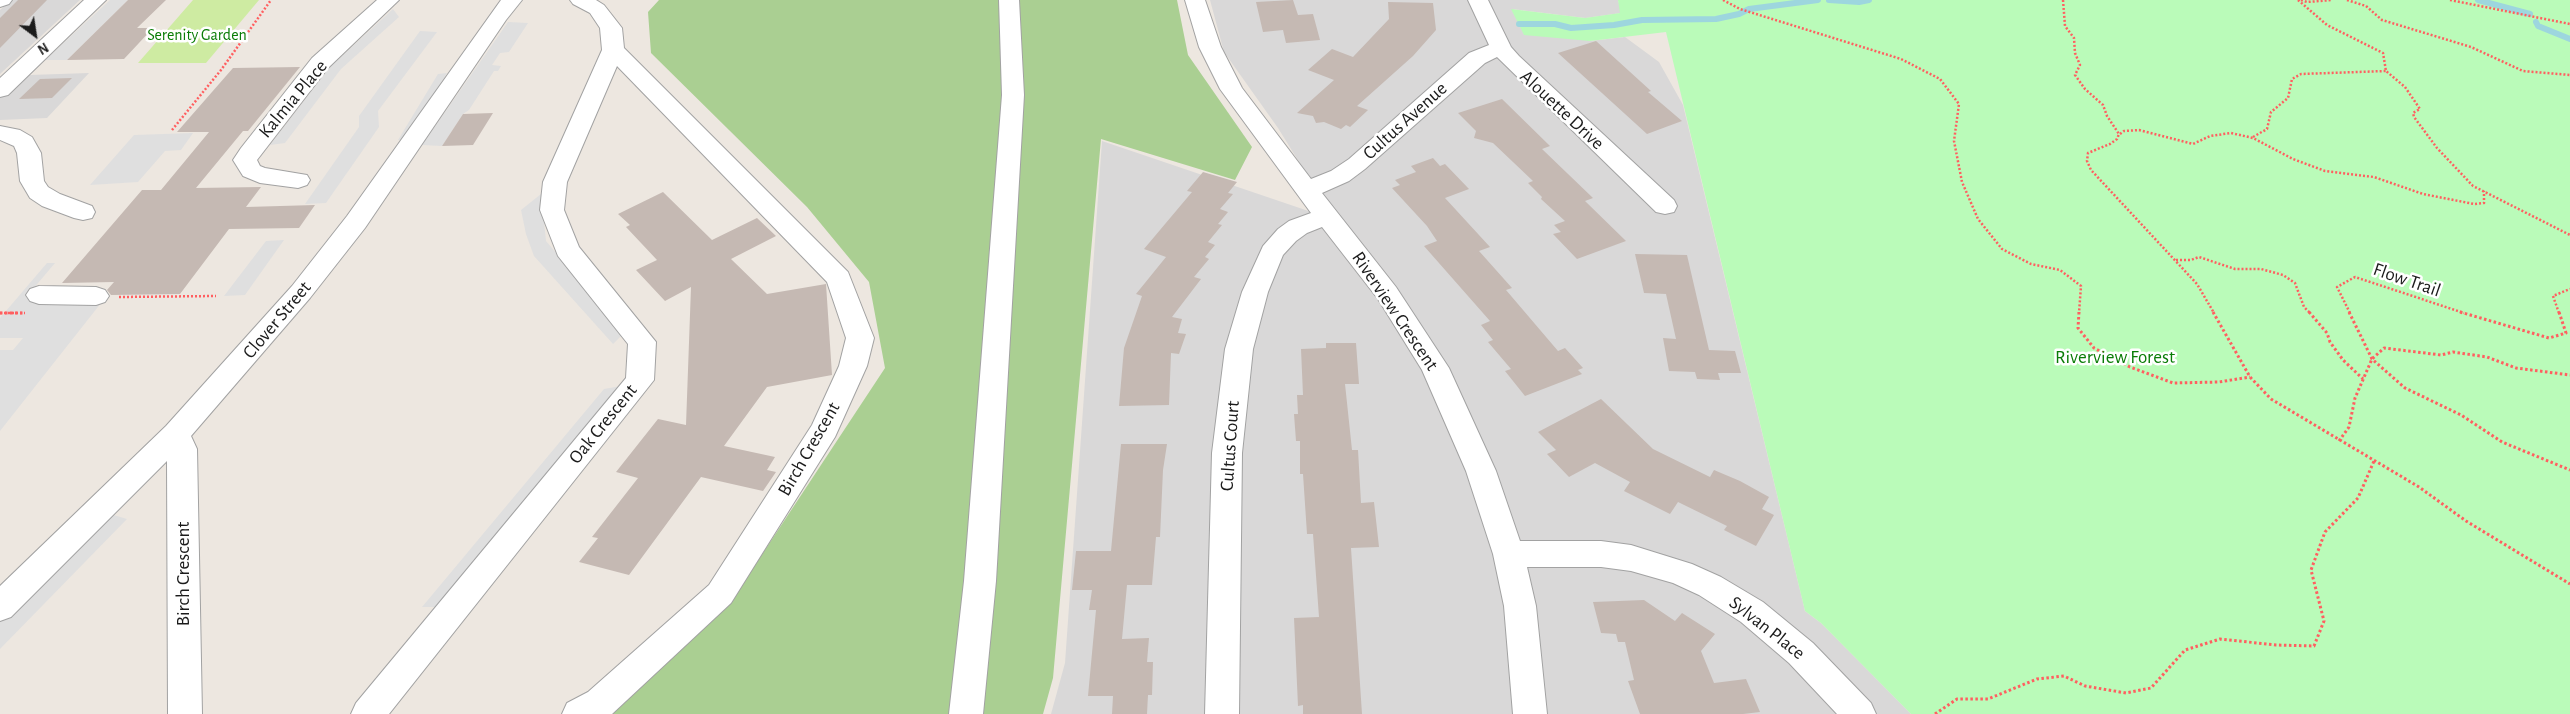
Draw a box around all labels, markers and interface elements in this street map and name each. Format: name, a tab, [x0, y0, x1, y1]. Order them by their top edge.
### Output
north arrow	[10, 10, 60, 60]
park label: Serenity Garden	[147, 25, 247, 45]
text: N	[35, 39, 51, 56]
street label: Kalmia Place	[254, 55, 332, 143]
street label: Alouette Drive	[1515, 65, 1609, 155]
street label: Cultus Avenue	[1358, 77, 1452, 165]
street label: Riverview Crescent	[1347, 247, 1443, 375]
street label: Flow Trail	[2370, 258, 2444, 302]
street label: Clover Street	[238, 277, 316, 363]
park label: Riverview Forest	[2055, 346, 2175, 368]
street label: Oak Crescent	[564, 380, 642, 468]
street label: Birch Crescent	[773, 398, 845, 500]
street label: Cultus Court	[1215, 400, 1245, 492]
street label: Birch Crescent	[172, 522, 194, 626]
street label: Sylvan Place	[1725, 591, 1809, 665]

